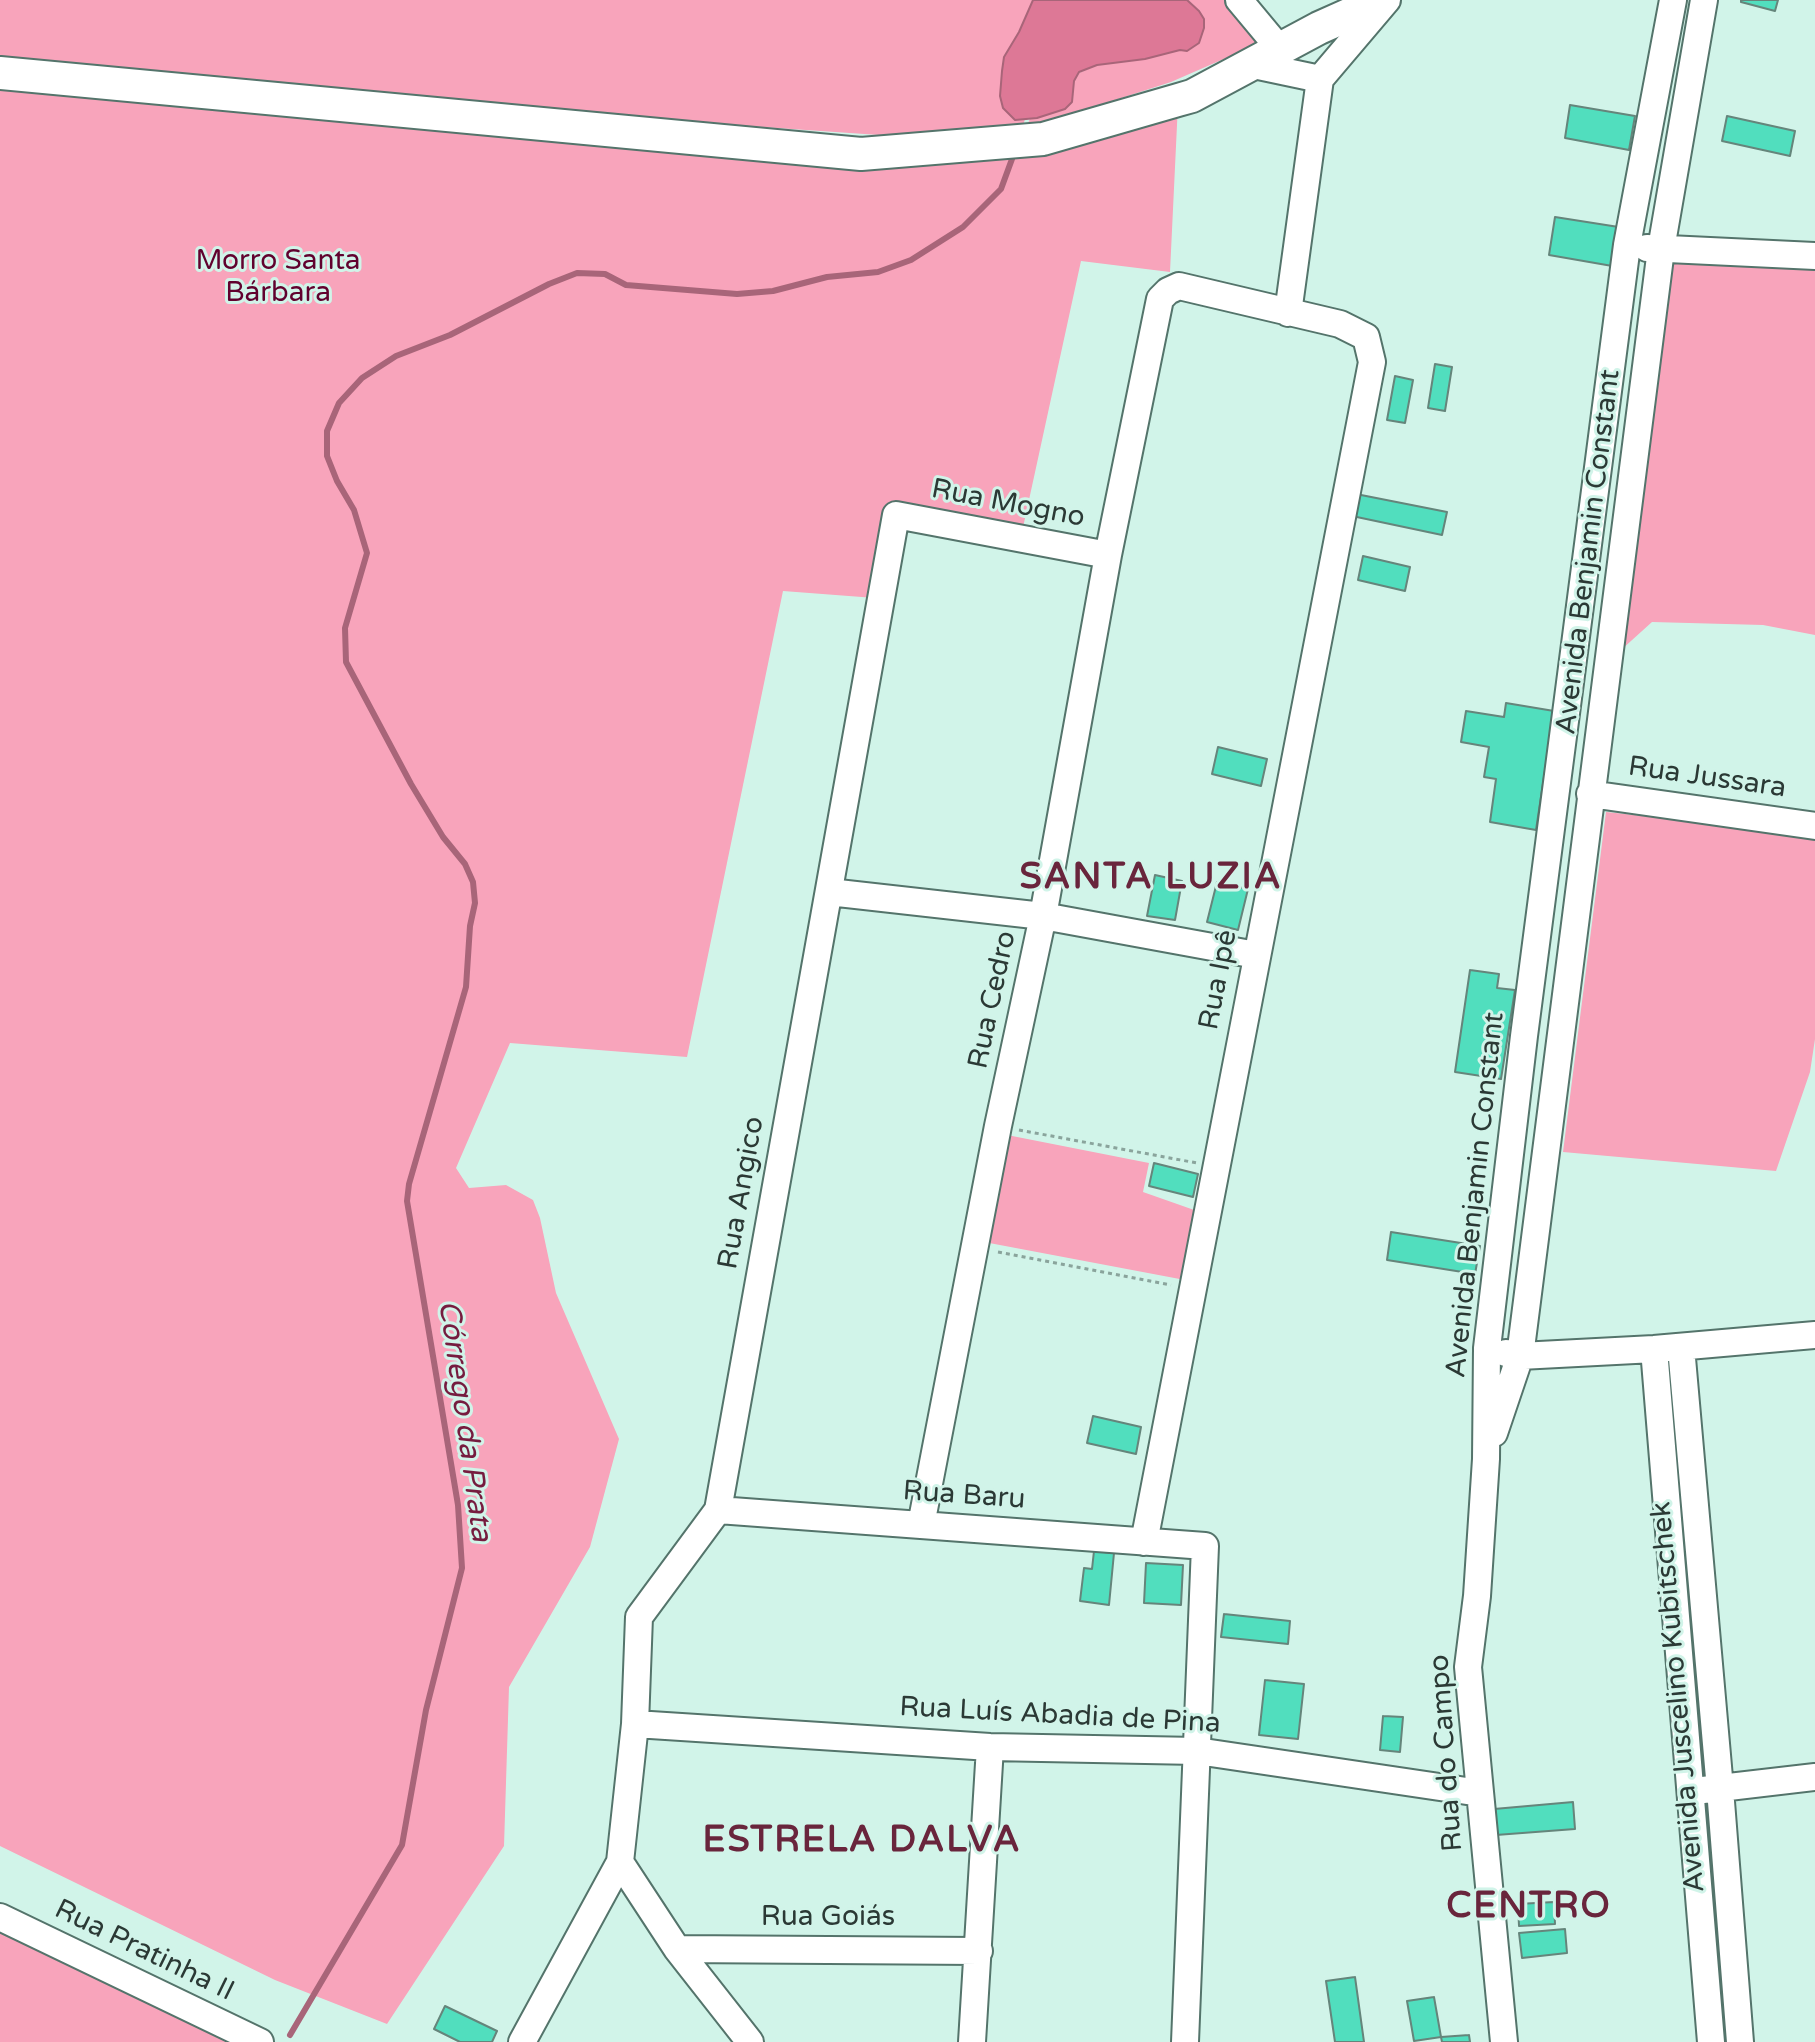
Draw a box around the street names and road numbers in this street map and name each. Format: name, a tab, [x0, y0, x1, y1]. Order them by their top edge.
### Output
street label: Avenida Benjamin Constant	[1550, 368, 1628, 736]
street label: Rua Mogno	[929, 473, 1087, 535]
street label: Rua Jussara	[1626, 750, 1788, 806]
street label: Rua Ipê	[1193, 927, 1245, 1033]
street label: Rua Cedro	[962, 928, 1024, 1072]
street label: Avenida Benjamin Constant	[1440, 1011, 1512, 1379]
street label: Rua Angico	[712, 1114, 772, 1272]
street label: Rua Baru	[902, 1475, 1026, 1517]
street label: Avenida Juscelino Kubitschek	[1645, 1500, 1713, 1894]
street label: Rua do Campo	[1423, 1653, 1471, 1853]
street label: Rua Luís Abadia de Pina	[898, 1691, 1222, 1741]
street label: Rua Pratinha II	[49, 1893, 239, 2009]
street label: Rua Goiás	[761, 1901, 895, 1935]

